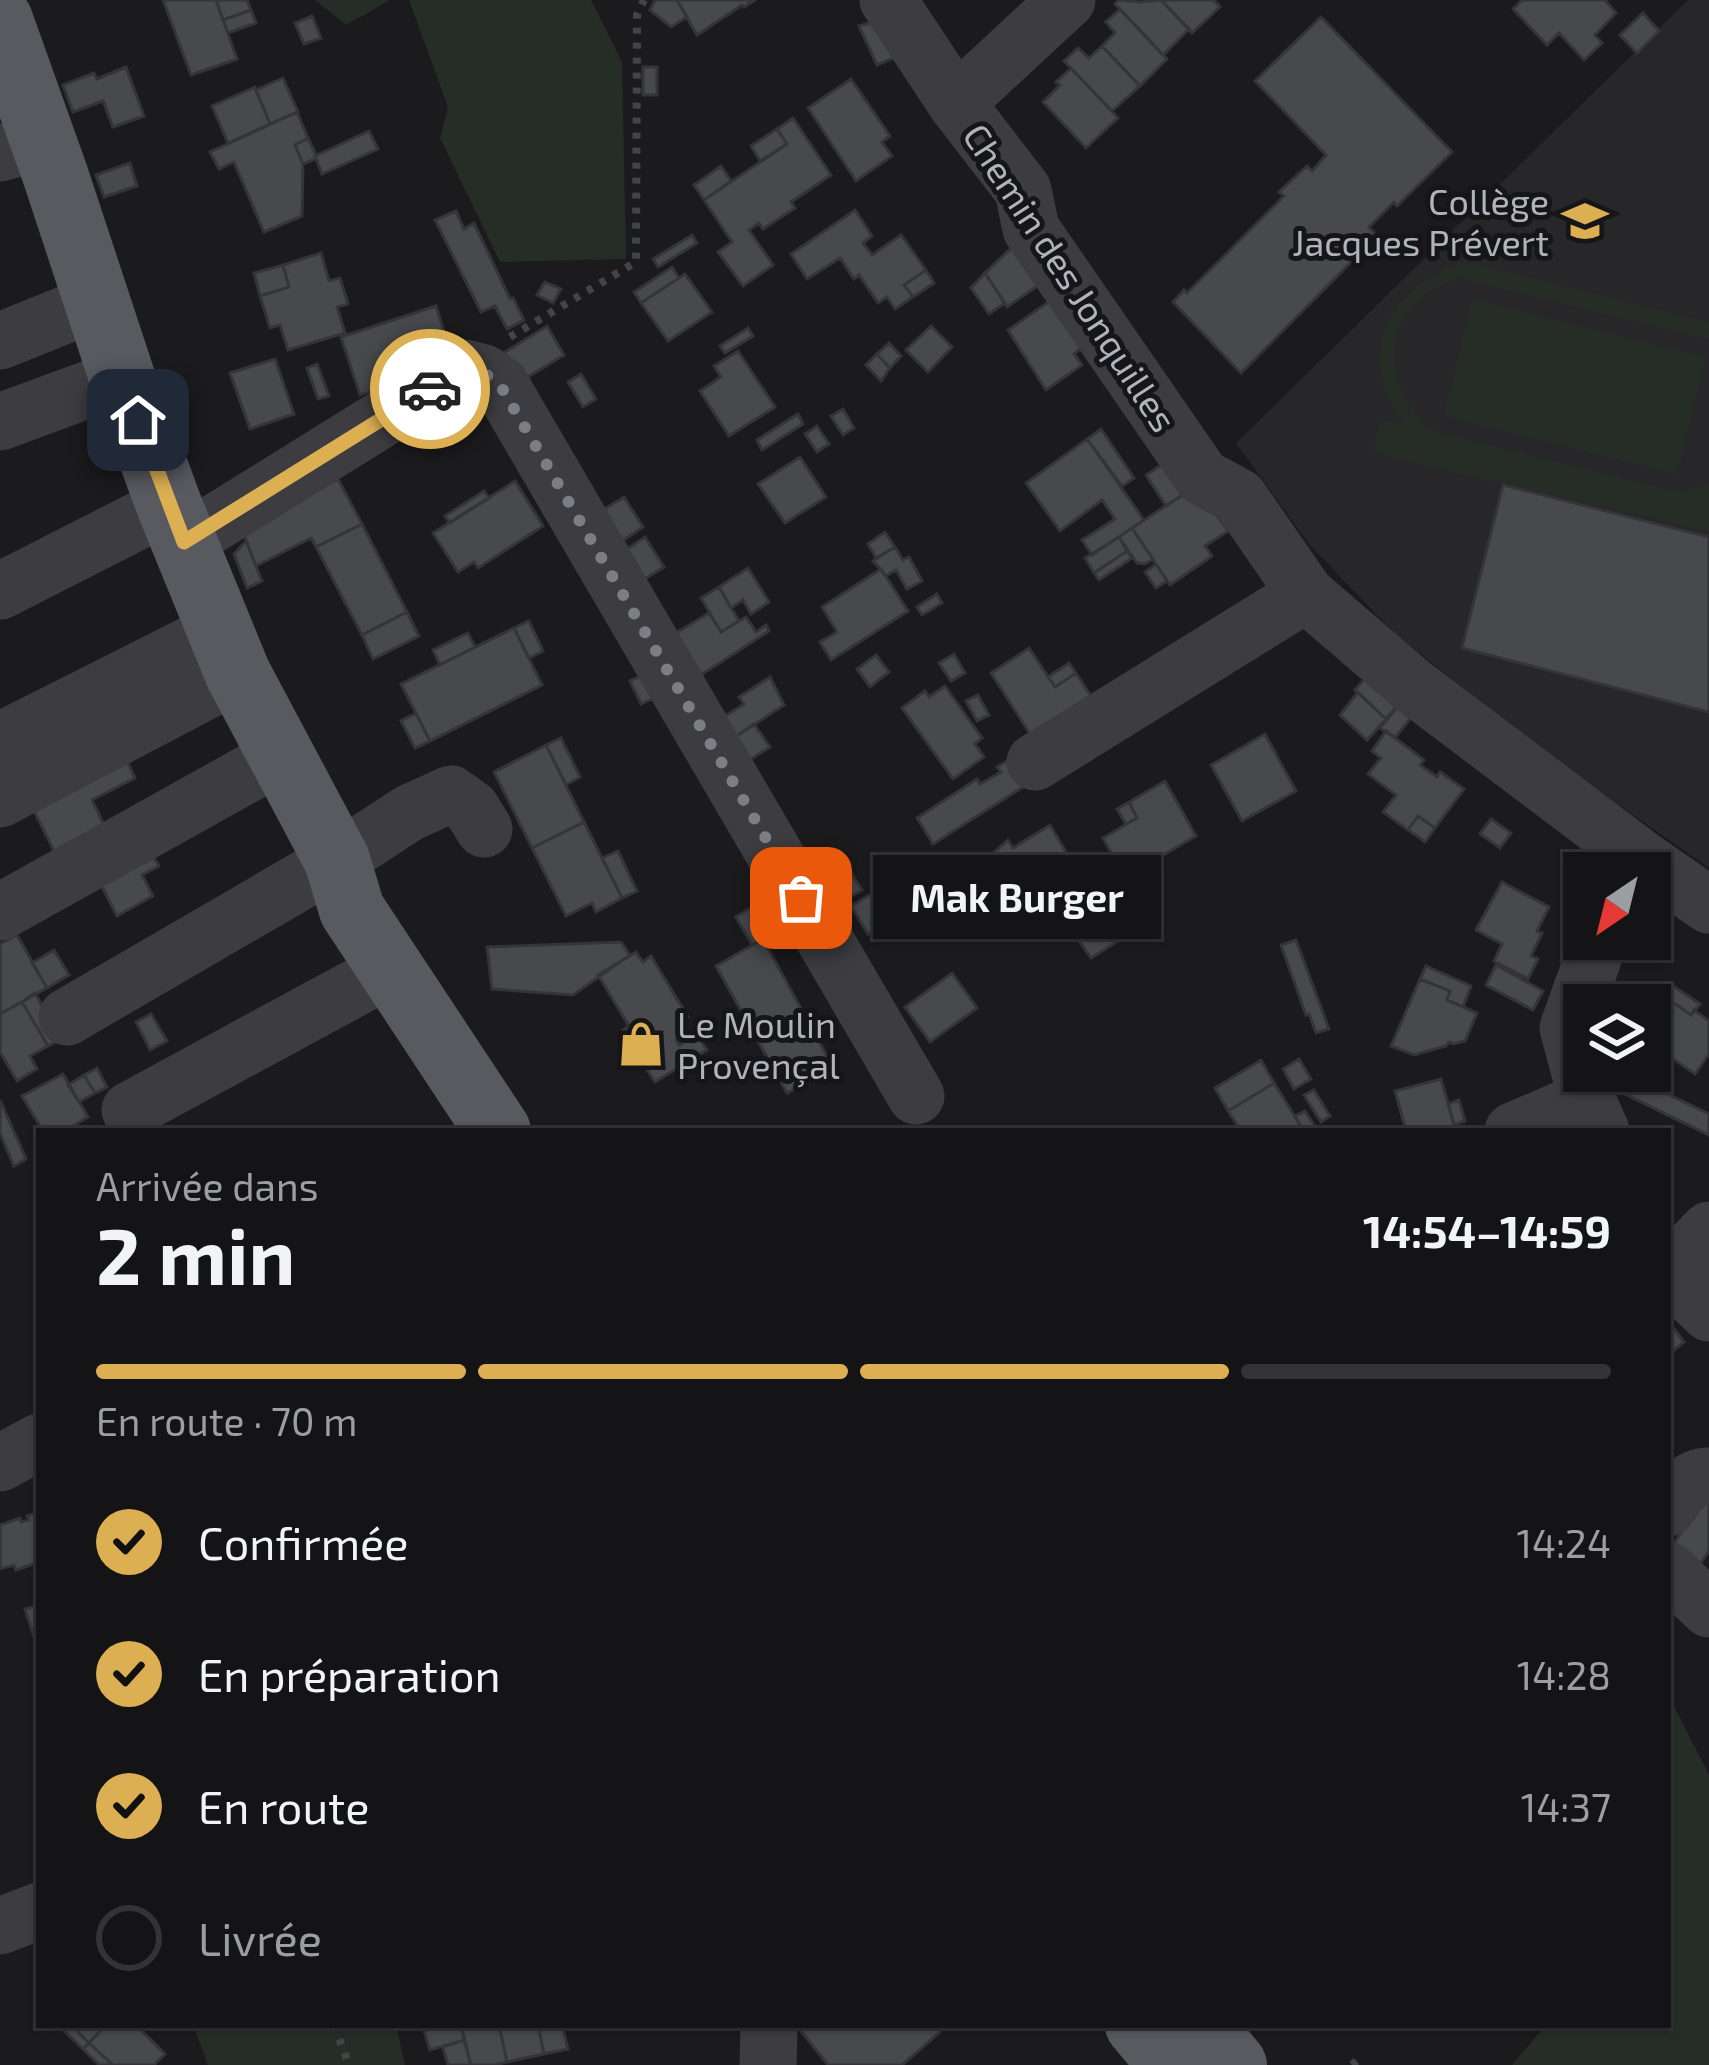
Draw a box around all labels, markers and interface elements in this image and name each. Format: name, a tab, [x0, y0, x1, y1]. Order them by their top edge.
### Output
street label: Chemin des Jonquilles	[955, 115, 1187, 439]
place label: Collège Jacques Prévert	[1292, 179, 1549, 263]
school or university icon: Collège Jacques Prévert	[1560, 196, 1610, 246]
courier	[370, 329, 490, 449]
icon: car	[397, 356, 463, 422]
pin	[87, 369, 189, 471]
icon: home	[105, 387, 171, 453]
pin	[750, 847, 852, 949]
north arrow	[1563, 852, 1671, 960]
map controls	[1563, 852, 1671, 1092]
callout: Mak Burger	[873, 856, 1161, 940]
icon: bag	[768, 865, 834, 931]
text: Mak Burger	[910, 873, 1124, 920]
button: layers	[1563, 984, 1671, 1092]
place label: Le Moulin Provençal	[677, 1002, 840, 1088]
shop icon: Le Moulin Provençal	[616, 1019, 666, 1069]
text: Arrivée dans	[96, 1162, 318, 1209]
text: 14:54–14:59	[1363, 1203, 1611, 1257]
text: 2 min	[96, 1207, 295, 1301]
text: En route · 70 m	[96, 1397, 357, 1444]
icon: check	[96, 1509, 162, 1575]
text: Confirmée	[198, 1515, 408, 1569]
text: 14:24	[1516, 1519, 1611, 1566]
icon: check	[96, 1641, 162, 1707]
text: En préparation	[198, 1647, 501, 1701]
text: 14:28	[1517, 1651, 1611, 1698]
icon: check	[96, 1773, 162, 1839]
text: En route	[198, 1779, 369, 1833]
text: 14:37	[1521, 1783, 1611, 1830]
text: Livrée	[198, 1911, 322, 1965]

